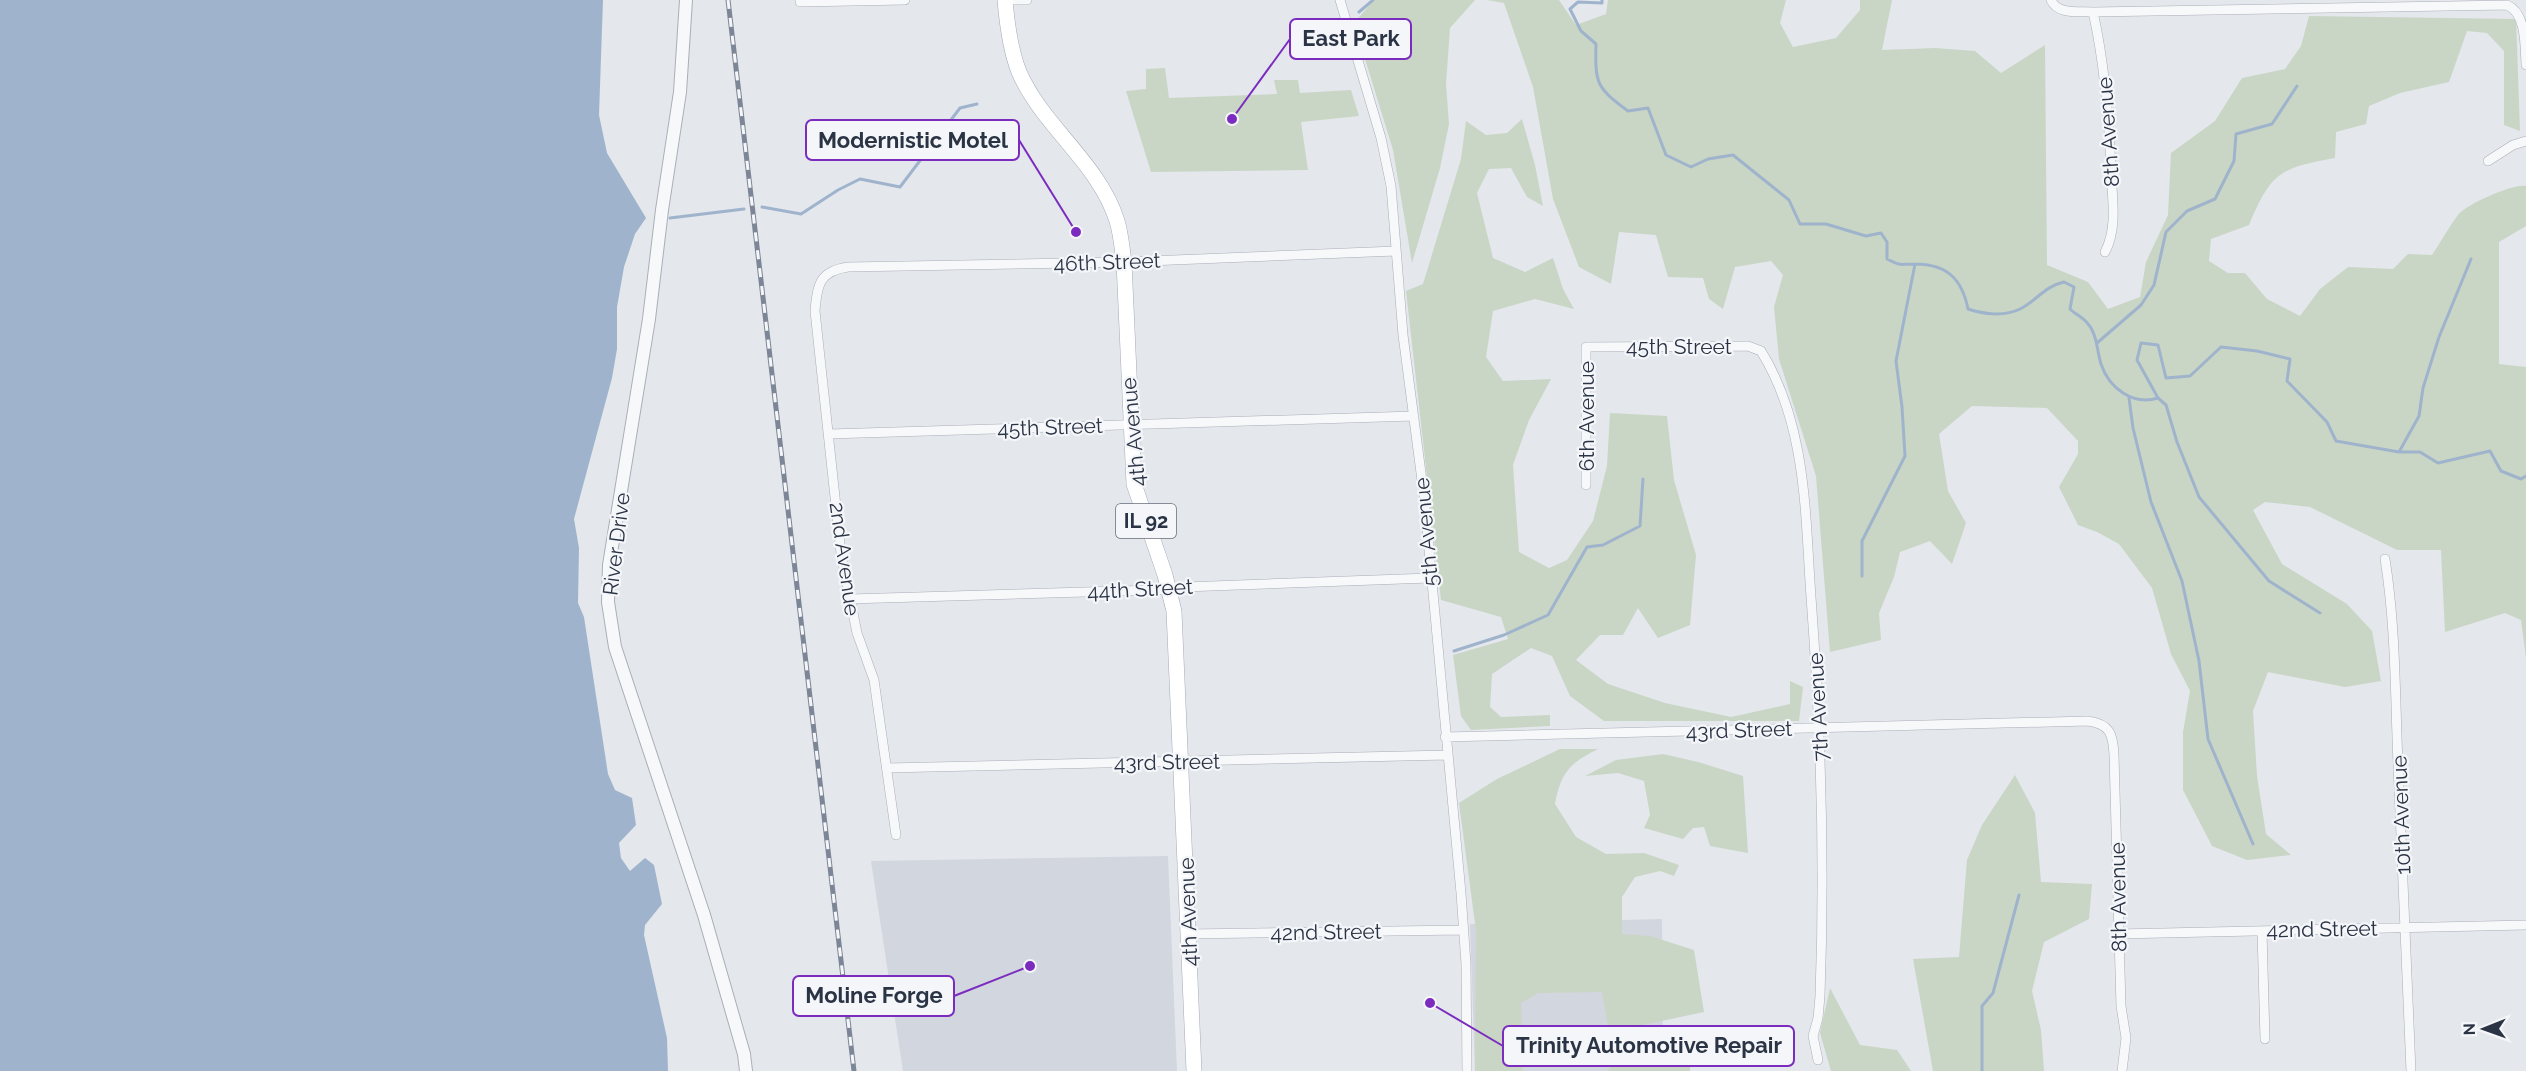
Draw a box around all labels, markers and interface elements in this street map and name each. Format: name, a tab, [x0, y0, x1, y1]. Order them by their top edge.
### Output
callout: East Park	[1290, 19, 1411, 59]
text: East Park	[1302, 25, 1400, 51]
street label: 8th Avenue	[2092, 76, 2124, 188]
callout: Modernistic Motel	[806, 120, 1019, 160]
text: Modernistic Motel	[818, 127, 1009, 153]
street label: 46th Street	[1053, 248, 1161, 276]
street label: 45th Street	[1626, 334, 1732, 359]
street label: 6th Avenue	[1574, 361, 1599, 471]
street label: 4th Avenue	[1116, 377, 1150, 487]
street label: 45th Street	[997, 413, 1103, 441]
street label: 5th Avenue	[1409, 477, 1443, 587]
street label: River Drive	[597, 491, 635, 597]
street label: 2nd Avenue	[825, 500, 865, 618]
road number: IL 92	[1116, 504, 1176, 538]
street label: 44th Street	[1087, 574, 1193, 604]
street label: 7th Avenue	[1803, 652, 1833, 762]
street label: 43rd Street	[1685, 716, 1793, 744]
street label: 43rd Street	[1114, 749, 1220, 775]
street label: 10th Avenue	[2386, 755, 2416, 875]
street label: 8th Avenue	[2105, 842, 2131, 952]
street label: 4th Avenue	[1174, 857, 1202, 967]
street label: 42nd Street	[2266, 916, 2378, 942]
street label: 42nd Street	[1270, 919, 1382, 945]
callout: Moline Forge	[793, 976, 954, 1016]
text: Moline Forge	[805, 982, 943, 1008]
north arrow	[2454, 999, 2514, 1059]
text: N	[2460, 1023, 2479, 1036]
callout: Trinity Automotive Repair	[1503, 1026, 1794, 1066]
text: Trinity Automotive Repair	[1516, 1032, 1782, 1058]

